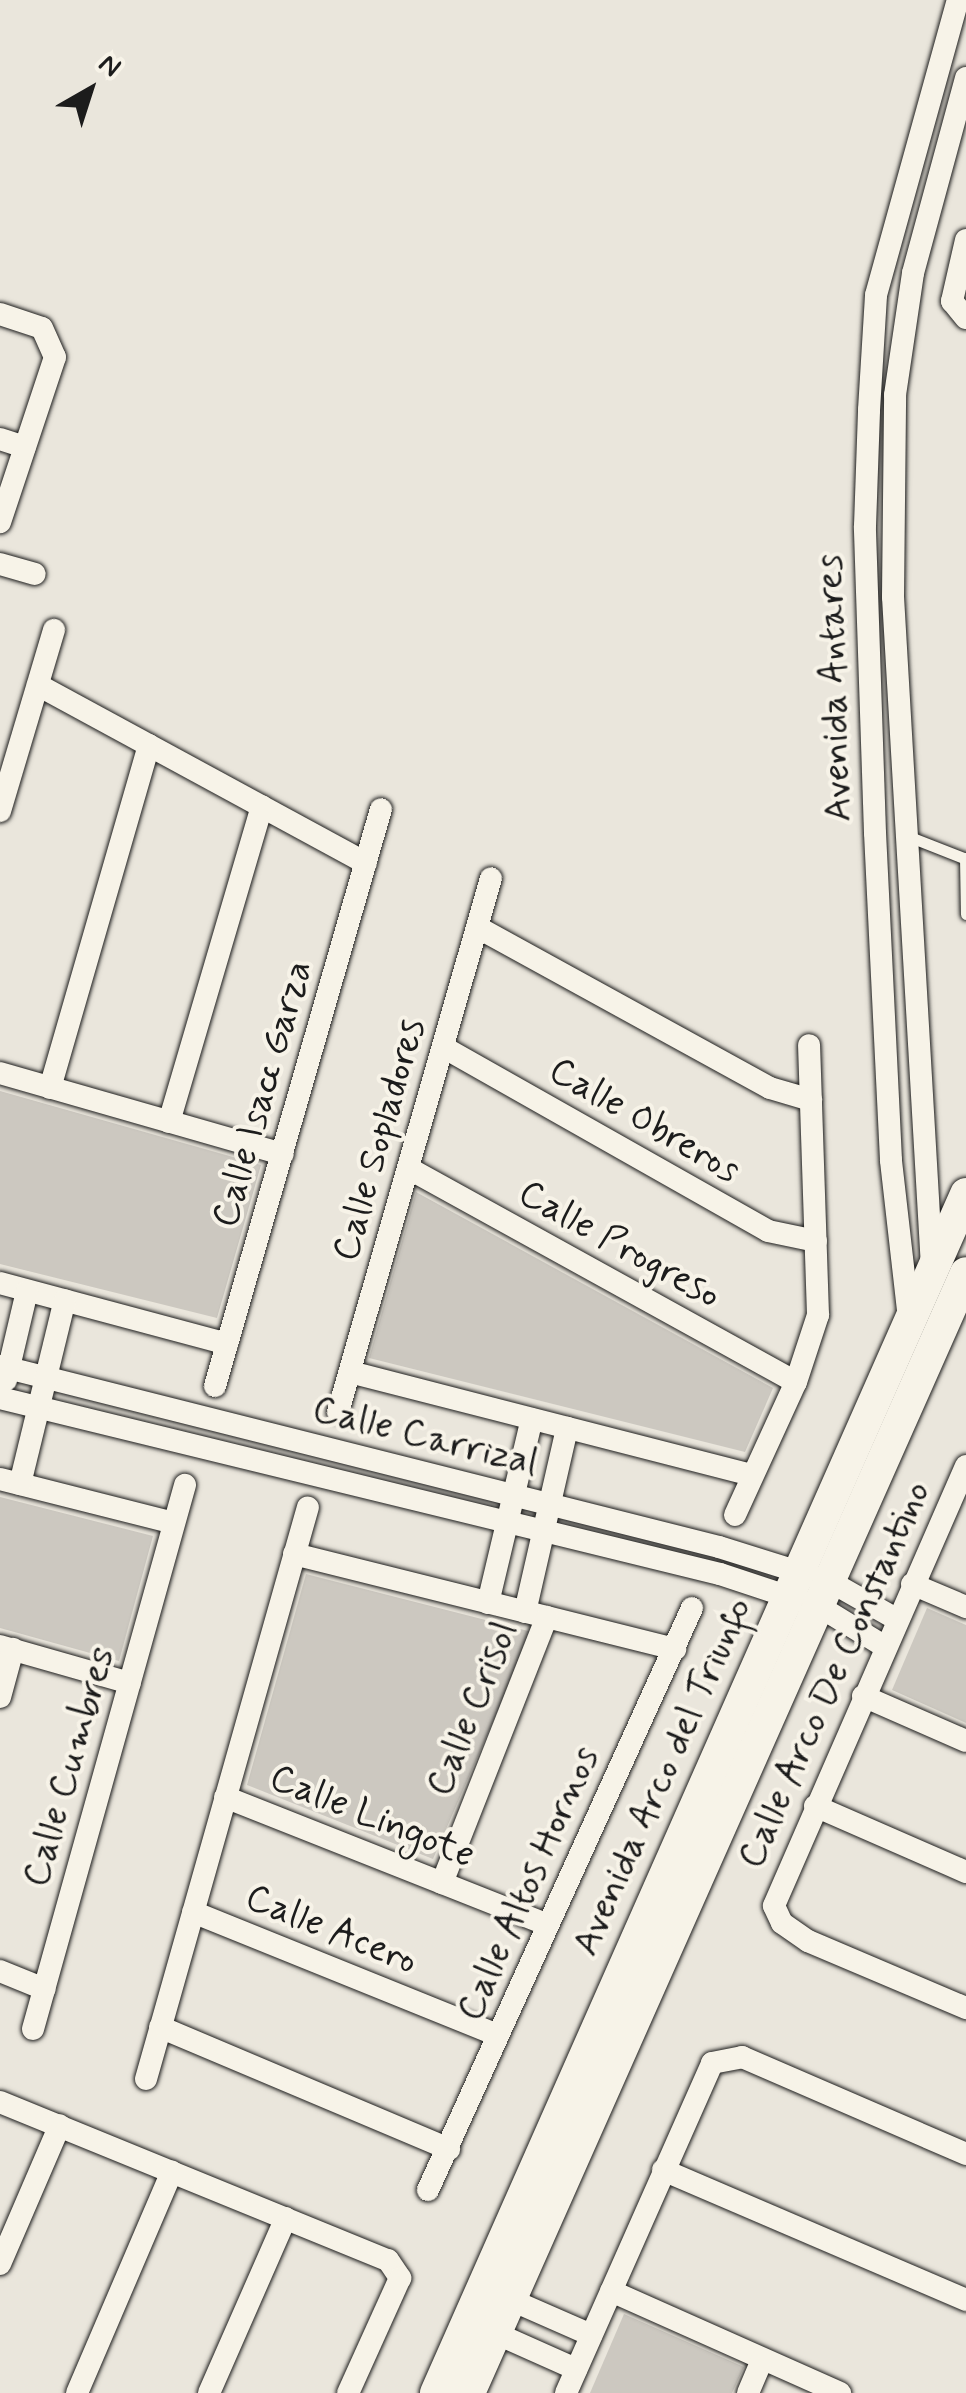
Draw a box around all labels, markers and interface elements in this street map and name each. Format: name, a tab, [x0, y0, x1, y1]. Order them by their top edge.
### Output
north arrow	[40, 40, 140, 140]
text: N	[90, 46, 128, 87]
street label: Avenida Antares	[808, 555, 862, 821]
street label: Calle Isacc Garza	[202, 952, 324, 1236]
street label: Calle Sopladores	[324, 1013, 436, 1267]
street label: Calle Obreros	[539, 1047, 749, 1195]
street label: Calle Progreso	[510, 1171, 728, 1319]
street label: Calle Carrizal	[307, 1387, 543, 1487]
street label: Calle Arco De Constantino	[729, 1475, 941, 1875]
street label: Avenida Arco del Triunfo	[563, 1589, 763, 1965]
street label: Calle Crisol	[418, 1616, 528, 1802]
street label: Calle Cumbres	[15, 1644, 125, 1890]
street label: Calle Altos Hornos	[448, 1740, 610, 2028]
street label: Calle Lingote	[263, 1755, 481, 1879]
street label: Calle Acero	[239, 1875, 423, 1985]

